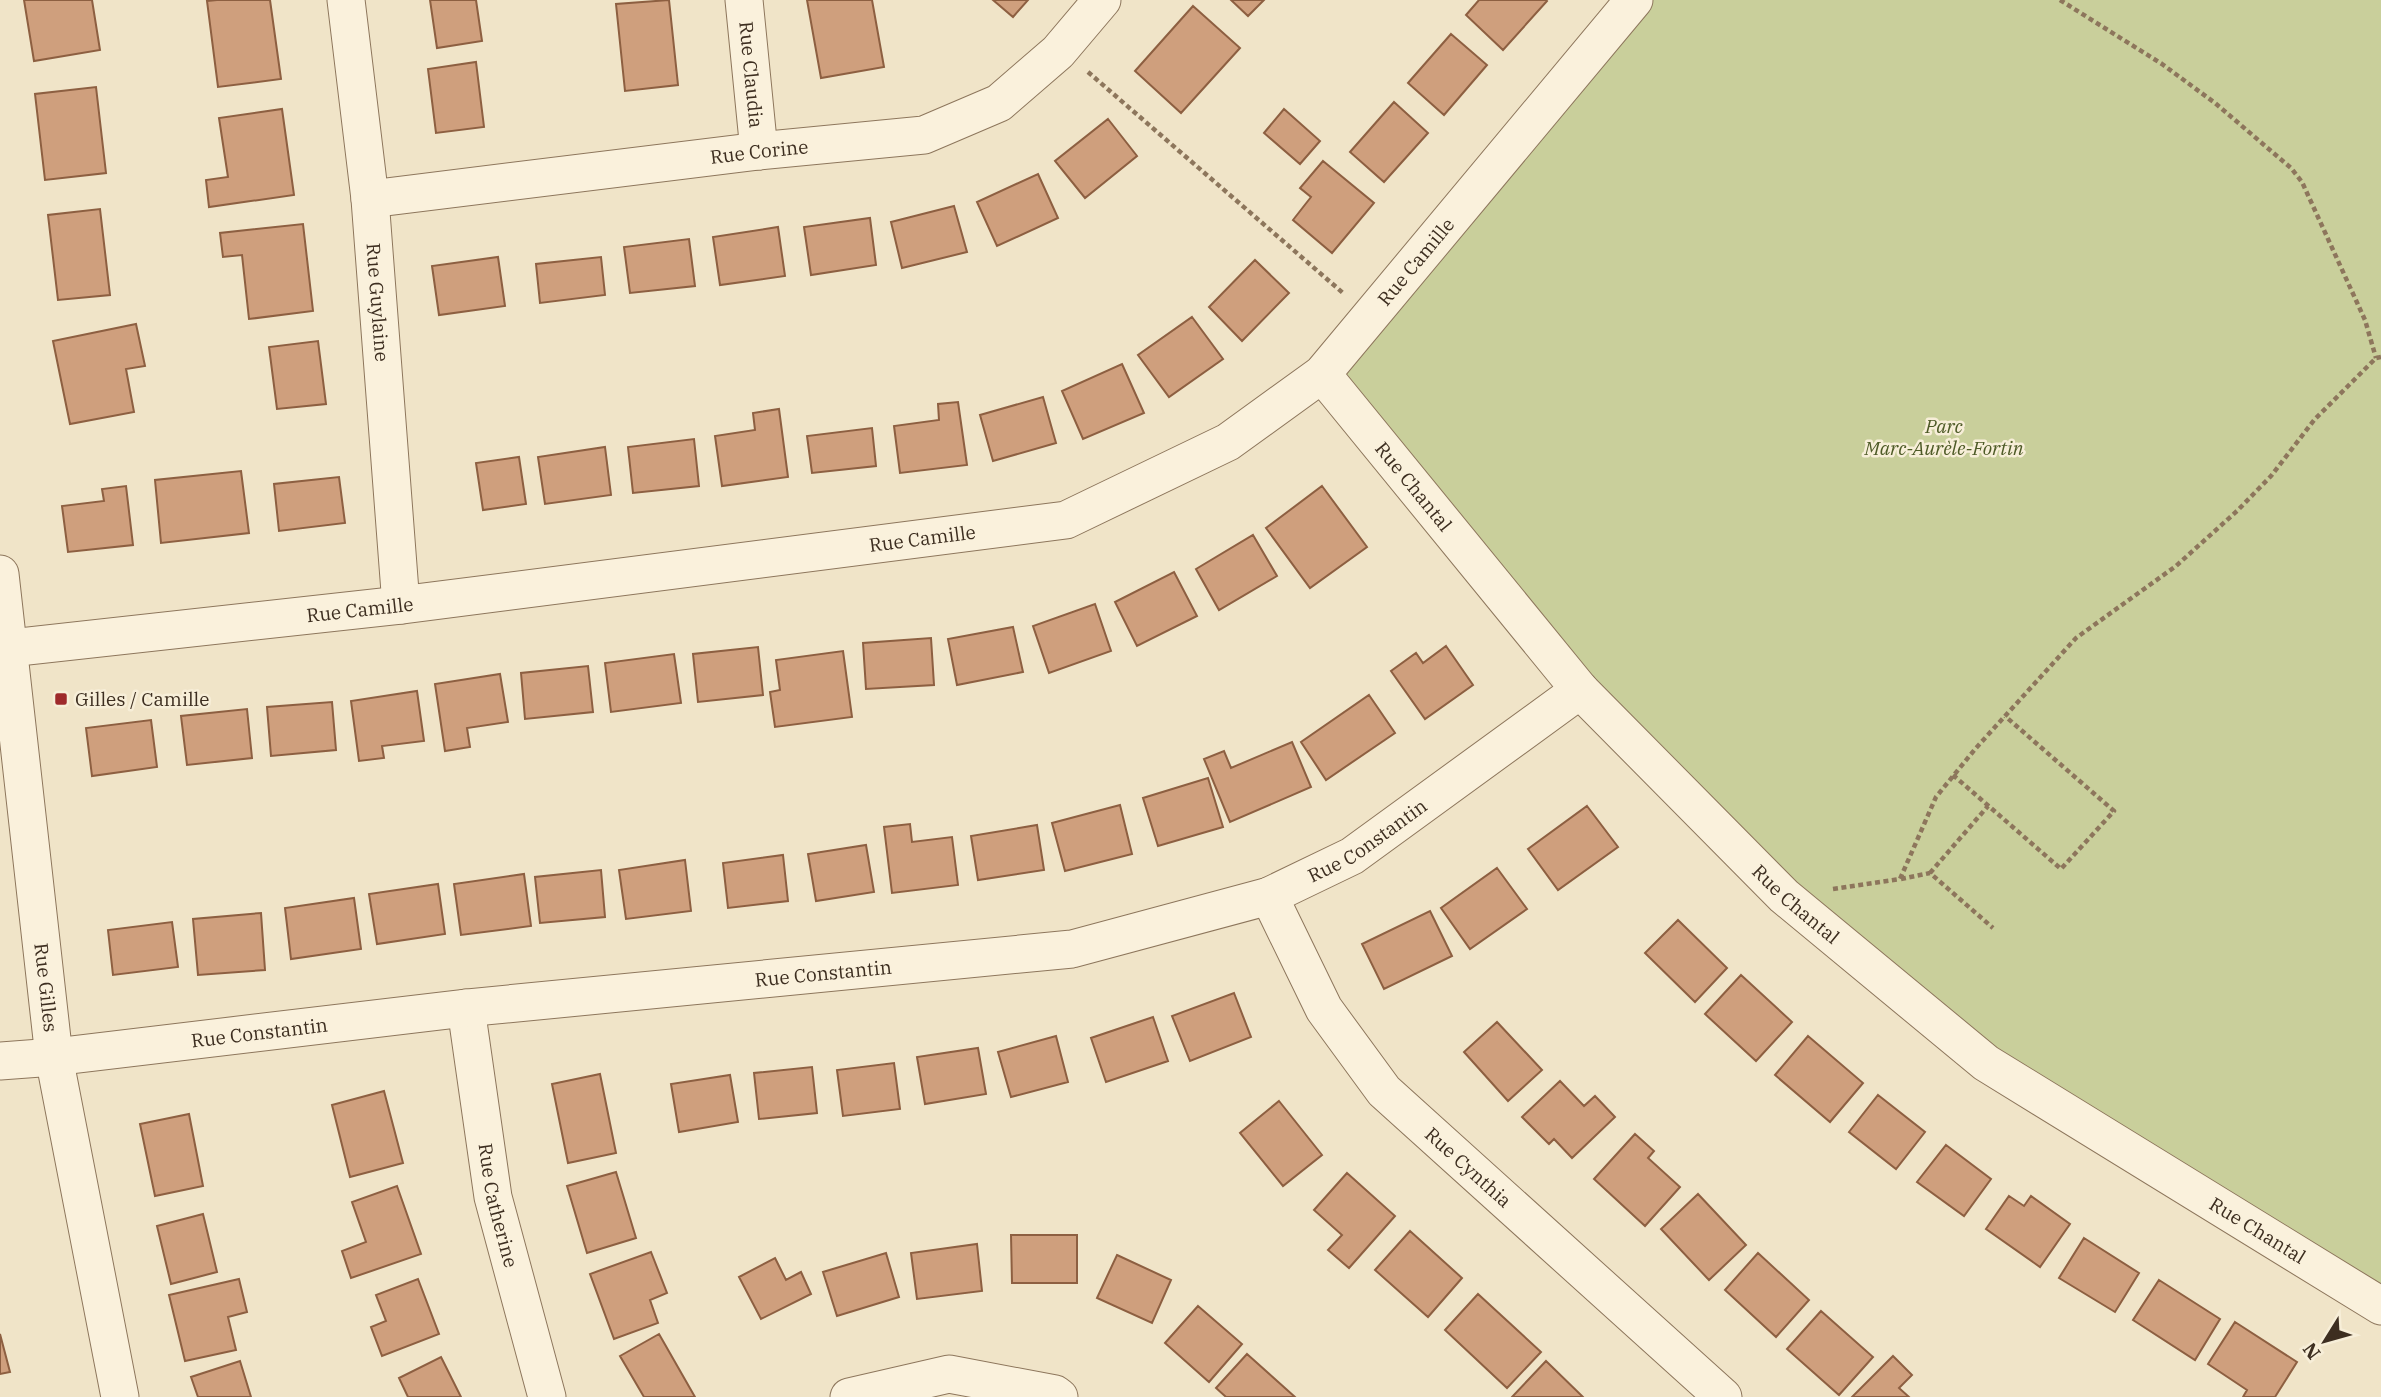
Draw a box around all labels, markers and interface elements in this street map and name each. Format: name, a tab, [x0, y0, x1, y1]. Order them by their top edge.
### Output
street label: Rue Claudia	[734, 20, 769, 129]
street label: Rue Corine	[709, 134, 809, 169]
street label: Rue Camille	[1372, 213, 1459, 310]
street label: Rue Guylaine	[361, 242, 394, 363]
park label: Parc Marc-Aurèle-Fortin	[1864, 414, 2024, 460]
street label: Rue Chantal	[1370, 437, 1458, 536]
street label: Rue Camille	[868, 520, 977, 557]
street label: Rue Camille	[305, 592, 415, 627]
place label: Gilles / Camille	[75, 687, 210, 711]
marker: Gilles / Camille	[53, 691, 69, 707]
street label: Rue Constantin	[1304, 794, 1432, 888]
street label: Rue Chantal	[1747, 859, 1845, 949]
street label: Rue Gilles	[29, 942, 63, 1033]
street label: Rue Constantin	[754, 955, 893, 992]
street label: Rue Constantin	[190, 1013, 329, 1053]
street label: Rue Cynthia	[1420, 1122, 1517, 1213]
street label: Rue Catherine	[473, 1141, 523, 1270]
street label: Rue Chantal	[2205, 1192, 2311, 1269]
north arrow	[2290, 1306, 2360, 1376]
text: N	[2297, 1338, 2326, 1364]

